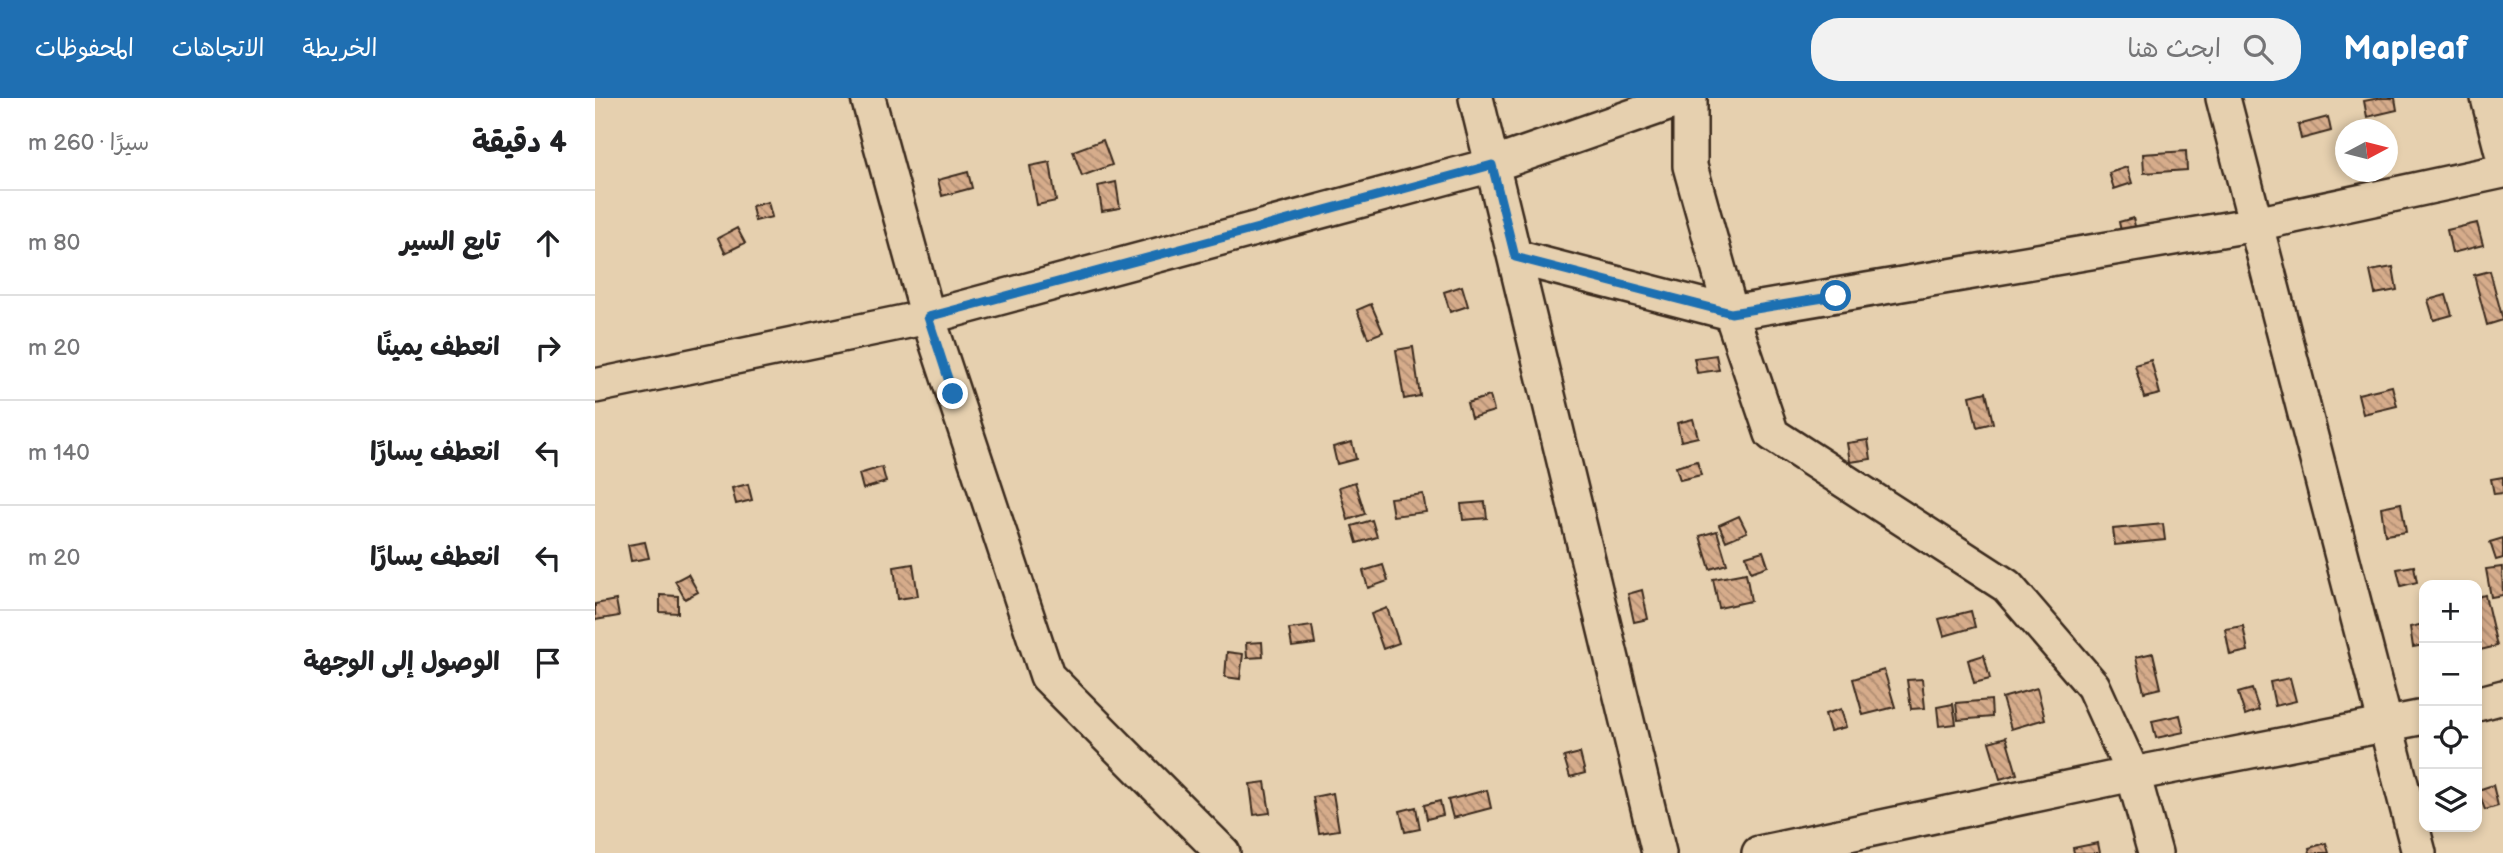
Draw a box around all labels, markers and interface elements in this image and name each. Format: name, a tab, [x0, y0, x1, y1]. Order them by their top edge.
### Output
search box	[1811, 18, 2301, 81]
text: Mapleaf	[2343, 29, 2468, 69]
icon: search	[2239, 30, 2277, 68]
text: المحفوظات	[35, 34, 134, 63]
text: الاتجاهات	[172, 34, 265, 63]
text: الخريطة	[303, 34, 377, 63]
text: ابحث هنا	[2127, 34, 2221, 65]
north arrow	[2335, 119, 2398, 182]
text: 4 دقيقة	[472, 125, 567, 161]
text: سيرًا · 260 m	[28, 129, 149, 157]
icon: ahead	[529, 224, 567, 262]
text: تابع السير	[400, 227, 500, 258]
text: 80 m	[28, 229, 80, 257]
route start	[1820, 280, 1851, 311]
icon: right	[529, 329, 567, 367]
text: انعطف يمينًا	[377, 332, 500, 363]
text: 20 m	[28, 334, 80, 362]
route end	[937, 378, 968, 409]
icon: left	[529, 434, 567, 472]
text: انعطف يسارًا	[370, 437, 500, 468]
text: 140 m	[28, 439, 90, 467]
icon: left	[529, 539, 567, 577]
text: انعطف يسارًا	[370, 542, 500, 573]
text: 20 m	[28, 544, 80, 572]
map controls	[2419, 580, 2482, 832]
button: +	[2419, 580, 2482, 643]
button: −	[2419, 643, 2482, 706]
icon: arrive	[529, 644, 567, 682]
text: الوصول إلى الوجهة	[303, 647, 500, 678]
button: locate	[2419, 706, 2482, 769]
button: layers	[2419, 769, 2482, 832]

